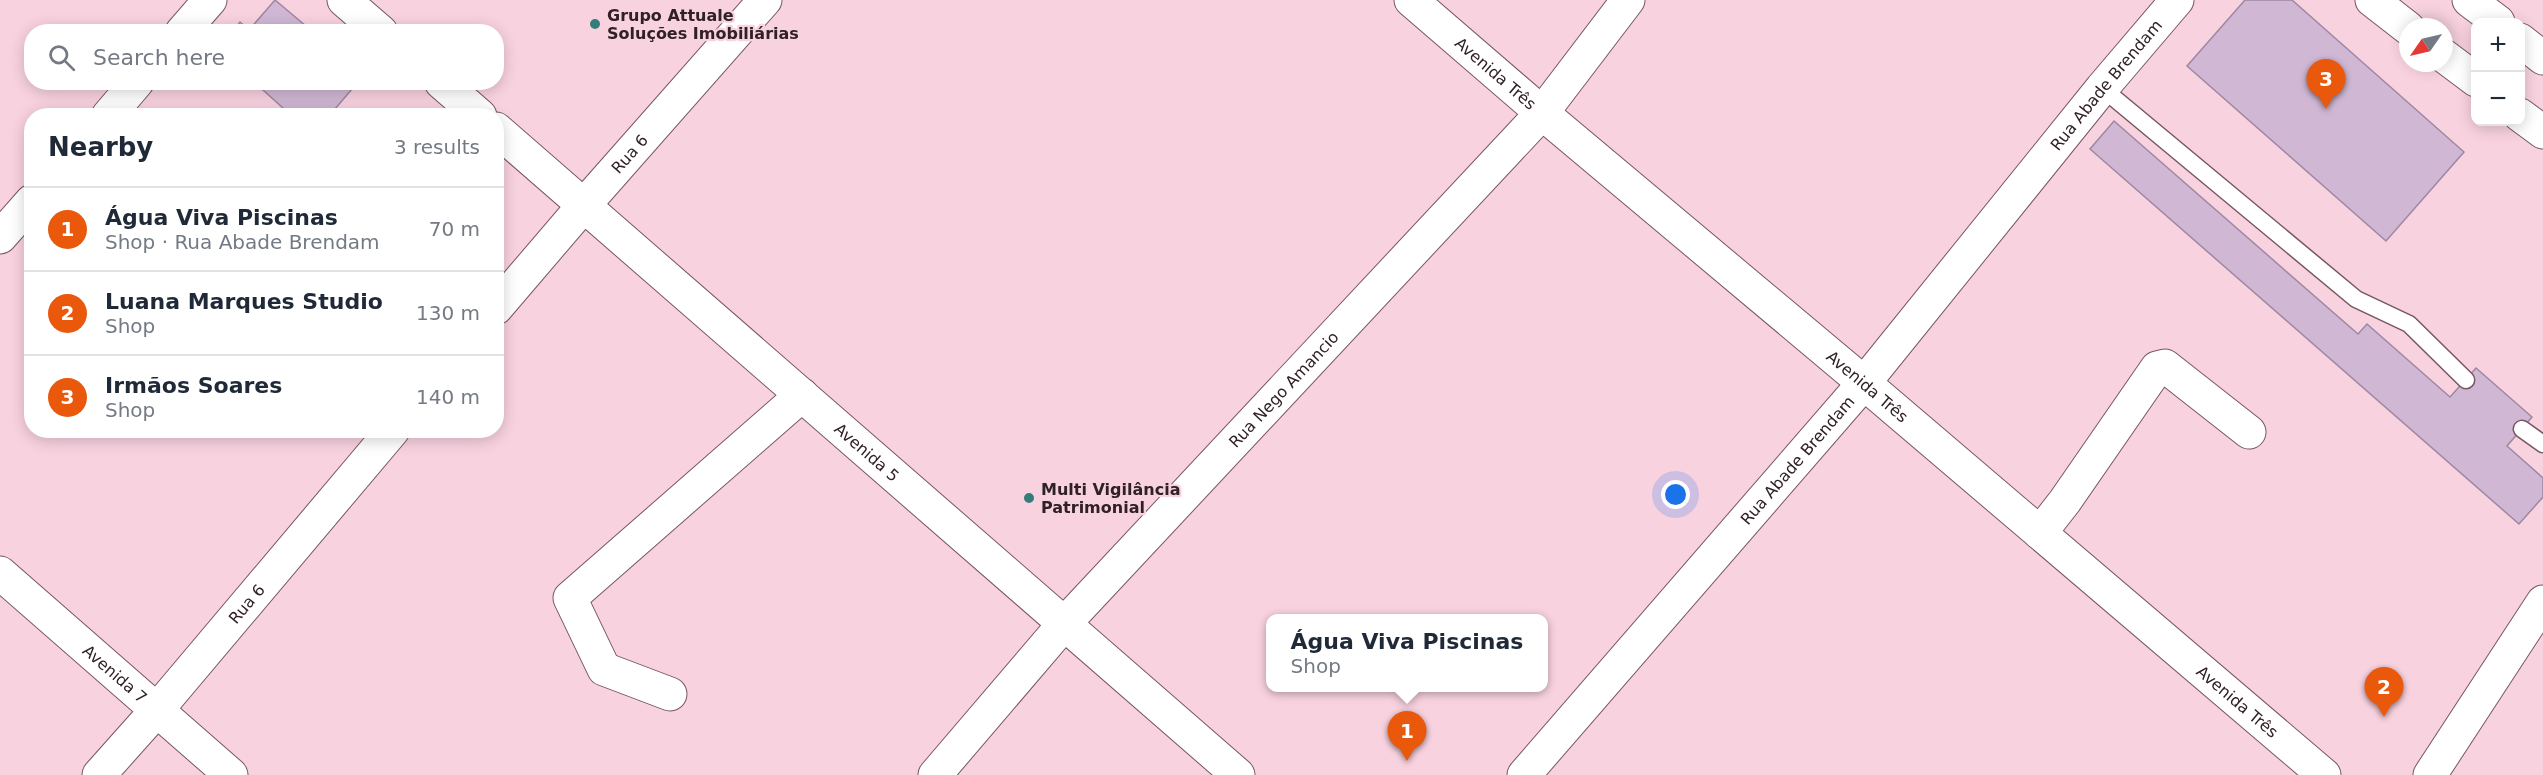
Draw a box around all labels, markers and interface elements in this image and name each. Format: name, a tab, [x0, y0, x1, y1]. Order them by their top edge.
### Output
place label: Grupo Attuale Soluções Imobiliárias	[607, 6, 799, 43]
street label: Rua Abade Brendam	[2047, 16, 2166, 154]
marker: Grupo Attuale Soluções Imobiliárias	[588, 17, 602, 31]
north arrow	[2399, 18, 2453, 72]
map controls	[2471, 18, 2525, 126]
button: +	[2471, 18, 2525, 72]
search box	[24, 24, 504, 90]
street label: Avenida Três	[1451, 33, 1540, 114]
icon: search	[45, 41, 78, 74]
text: Search here	[93, 45, 225, 70]
pin: 3	[2306, 60, 2346, 109]
button: −	[2471, 72, 2525, 126]
street label: Rua 6	[608, 131, 652, 177]
text: Nearby	[48, 132, 153, 162]
text: 3 results	[394, 135, 480, 159]
text: Água Viva Piscinas	[105, 205, 338, 230]
text: 1	[61, 217, 74, 241]
text: 70 m	[429, 217, 480, 241]
text: Shop · Rua Abade Brendam	[105, 230, 380, 254]
text: Luana Marques Studio	[105, 289, 383, 314]
text: 2	[61, 301, 74, 325]
text: 130 m	[416, 301, 480, 325]
text: Shop	[105, 314, 155, 338]
street label: Rua Nego Amancio	[1225, 328, 1343, 452]
street label: Avenida Três	[1823, 347, 1912, 426]
text: Irmãos Soares	[105, 373, 282, 398]
text: 3	[61, 385, 74, 409]
text: 140 m	[416, 385, 480, 409]
street label: Rua Abade Brendam	[1737, 392, 1859, 529]
text: Shop	[105, 398, 155, 422]
street label: Avenida 5	[831, 419, 903, 486]
place label: Multi Vigilância Patrimonial	[1041, 480, 1180, 517]
your location	[1661, 480, 1690, 509]
marker: Multi Vigilância Patrimonial	[1022, 491, 1036, 505]
street label: Rua 6	[225, 581, 269, 628]
popup	[1266, 614, 1548, 692]
text: Água Viva Piscinas	[1291, 629, 1523, 654]
street label: Avenida 7	[79, 641, 151, 707]
text: Shop	[1291, 654, 1341, 678]
street label: Avenida Três	[2193, 662, 2282, 742]
pin: 2	[2364, 668, 2404, 717]
pin: 1	[1388, 712, 1426, 761]

